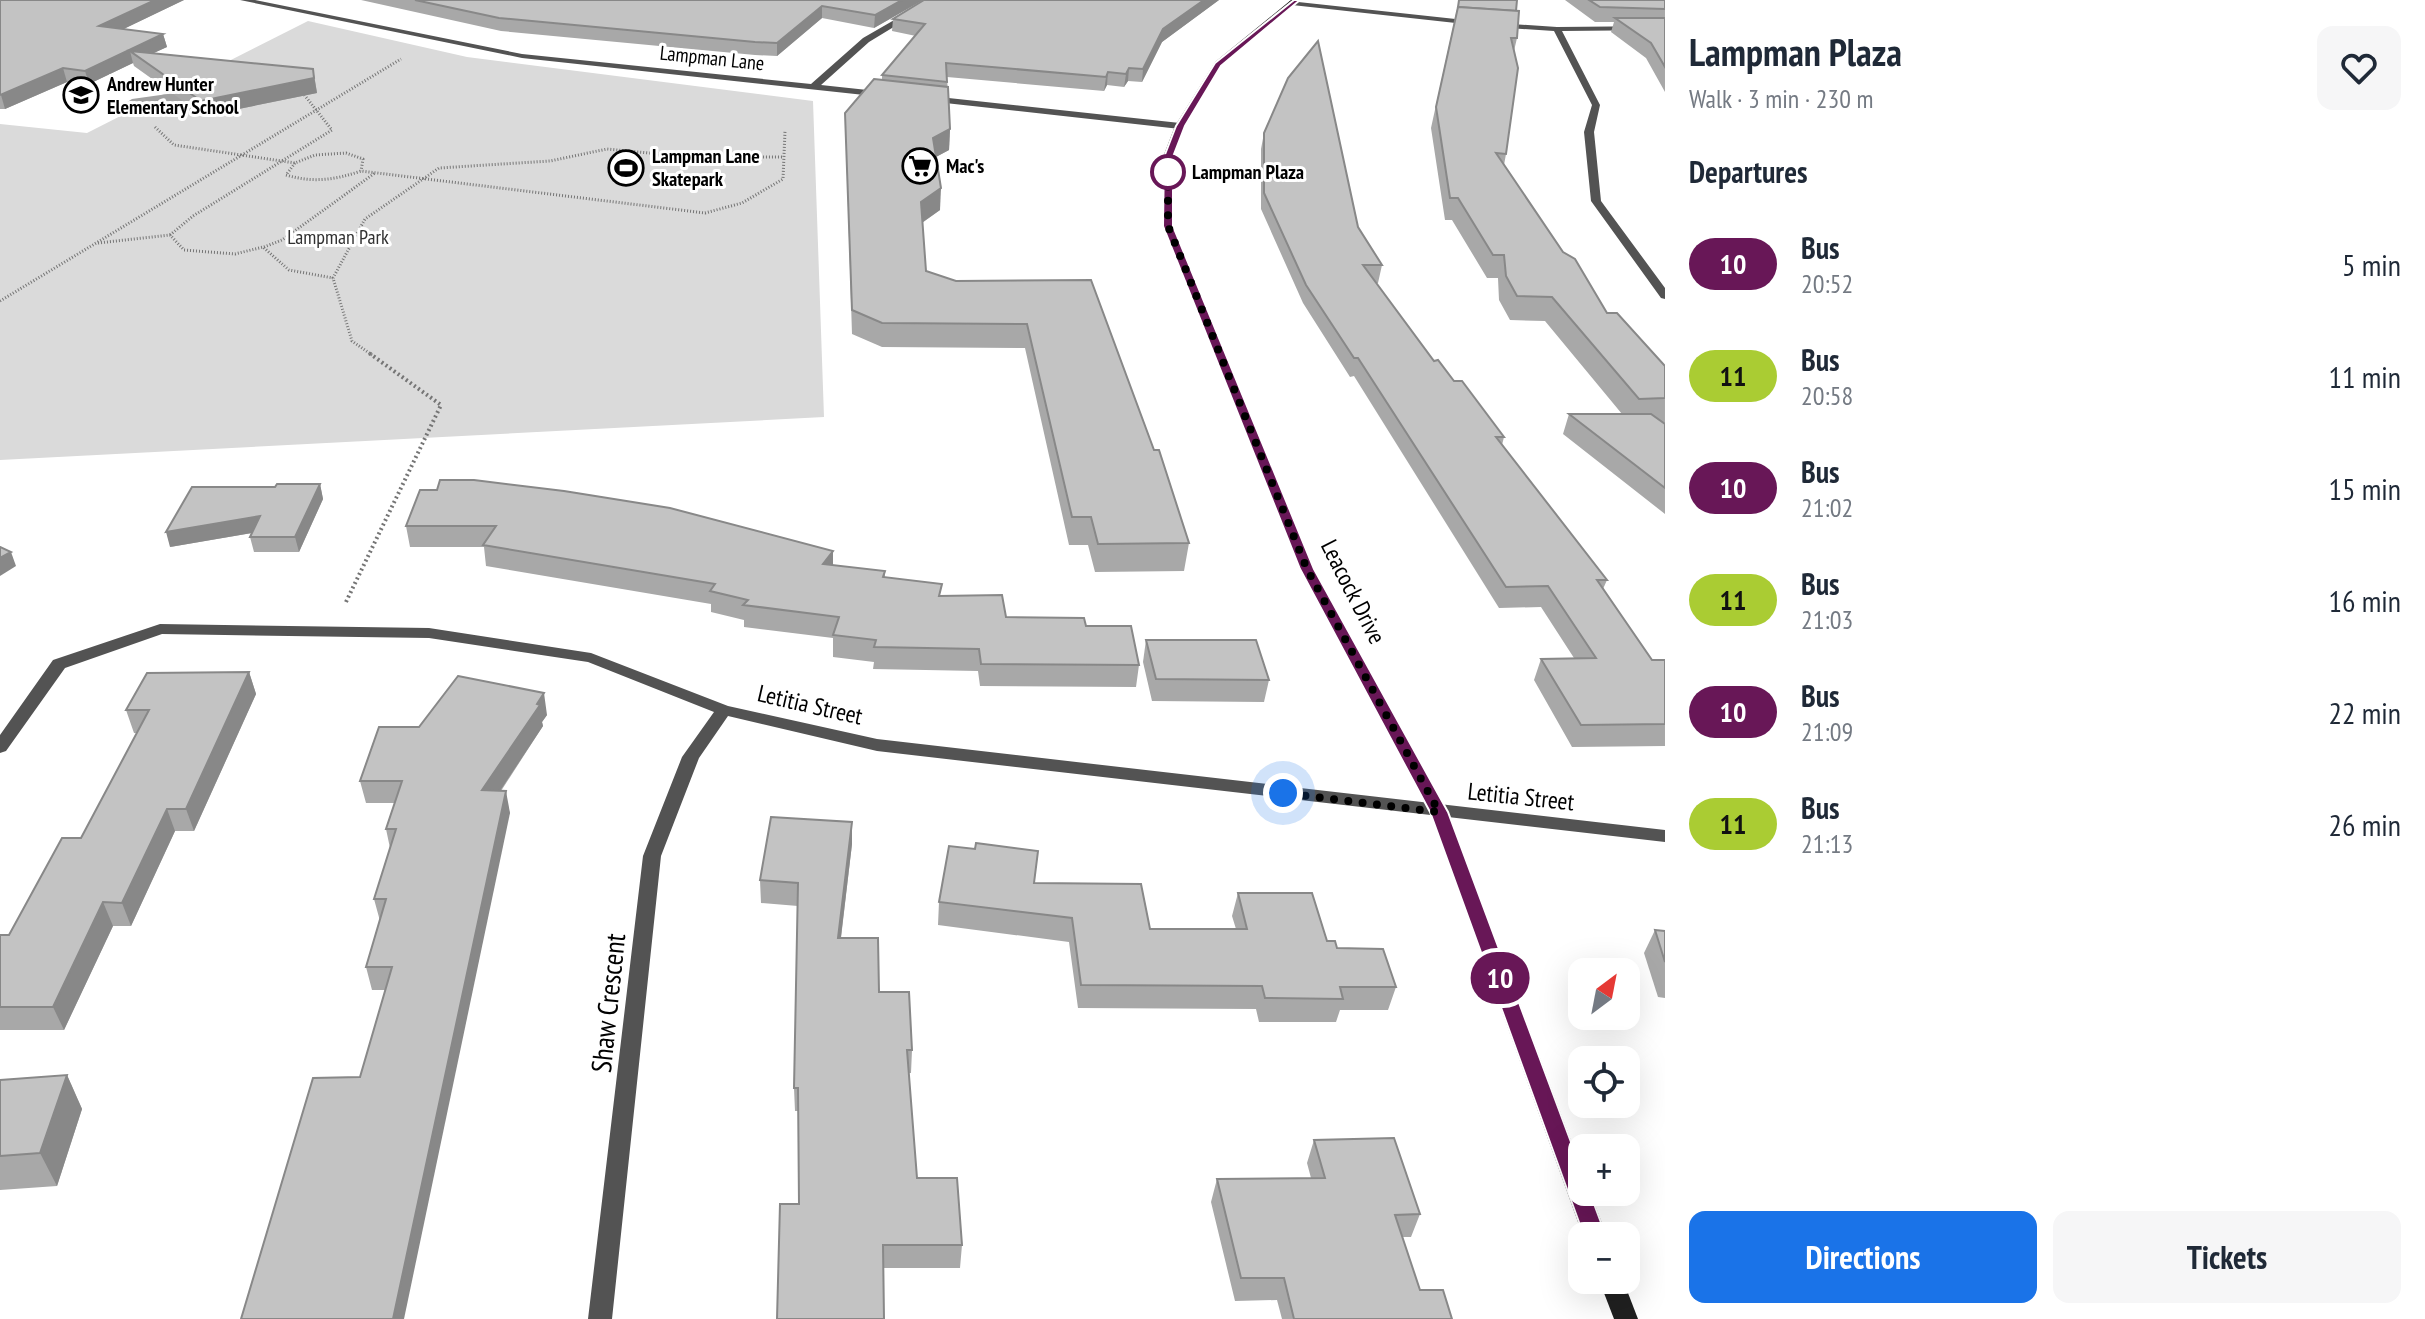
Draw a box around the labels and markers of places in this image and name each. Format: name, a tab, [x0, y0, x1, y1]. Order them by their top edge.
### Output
place label: Andrew Hunter Elementary School	[106, 71, 239, 120]
school or university icon: Andrew Hunter Elementary School	[62, 76, 100, 114]
place label: Lampman Lane Skatepark	[652, 143, 760, 192]
supermarket icon: Mac's	[901, 147, 939, 185]
sports icon: Lampman Lane Skatepark	[607, 149, 645, 187]
place label: Mac's	[946, 153, 984, 179]
marker: Lampman Plaza	[1151, 155, 1185, 189]
place label: Lampman Plaza	[1192, 159, 1304, 185]

